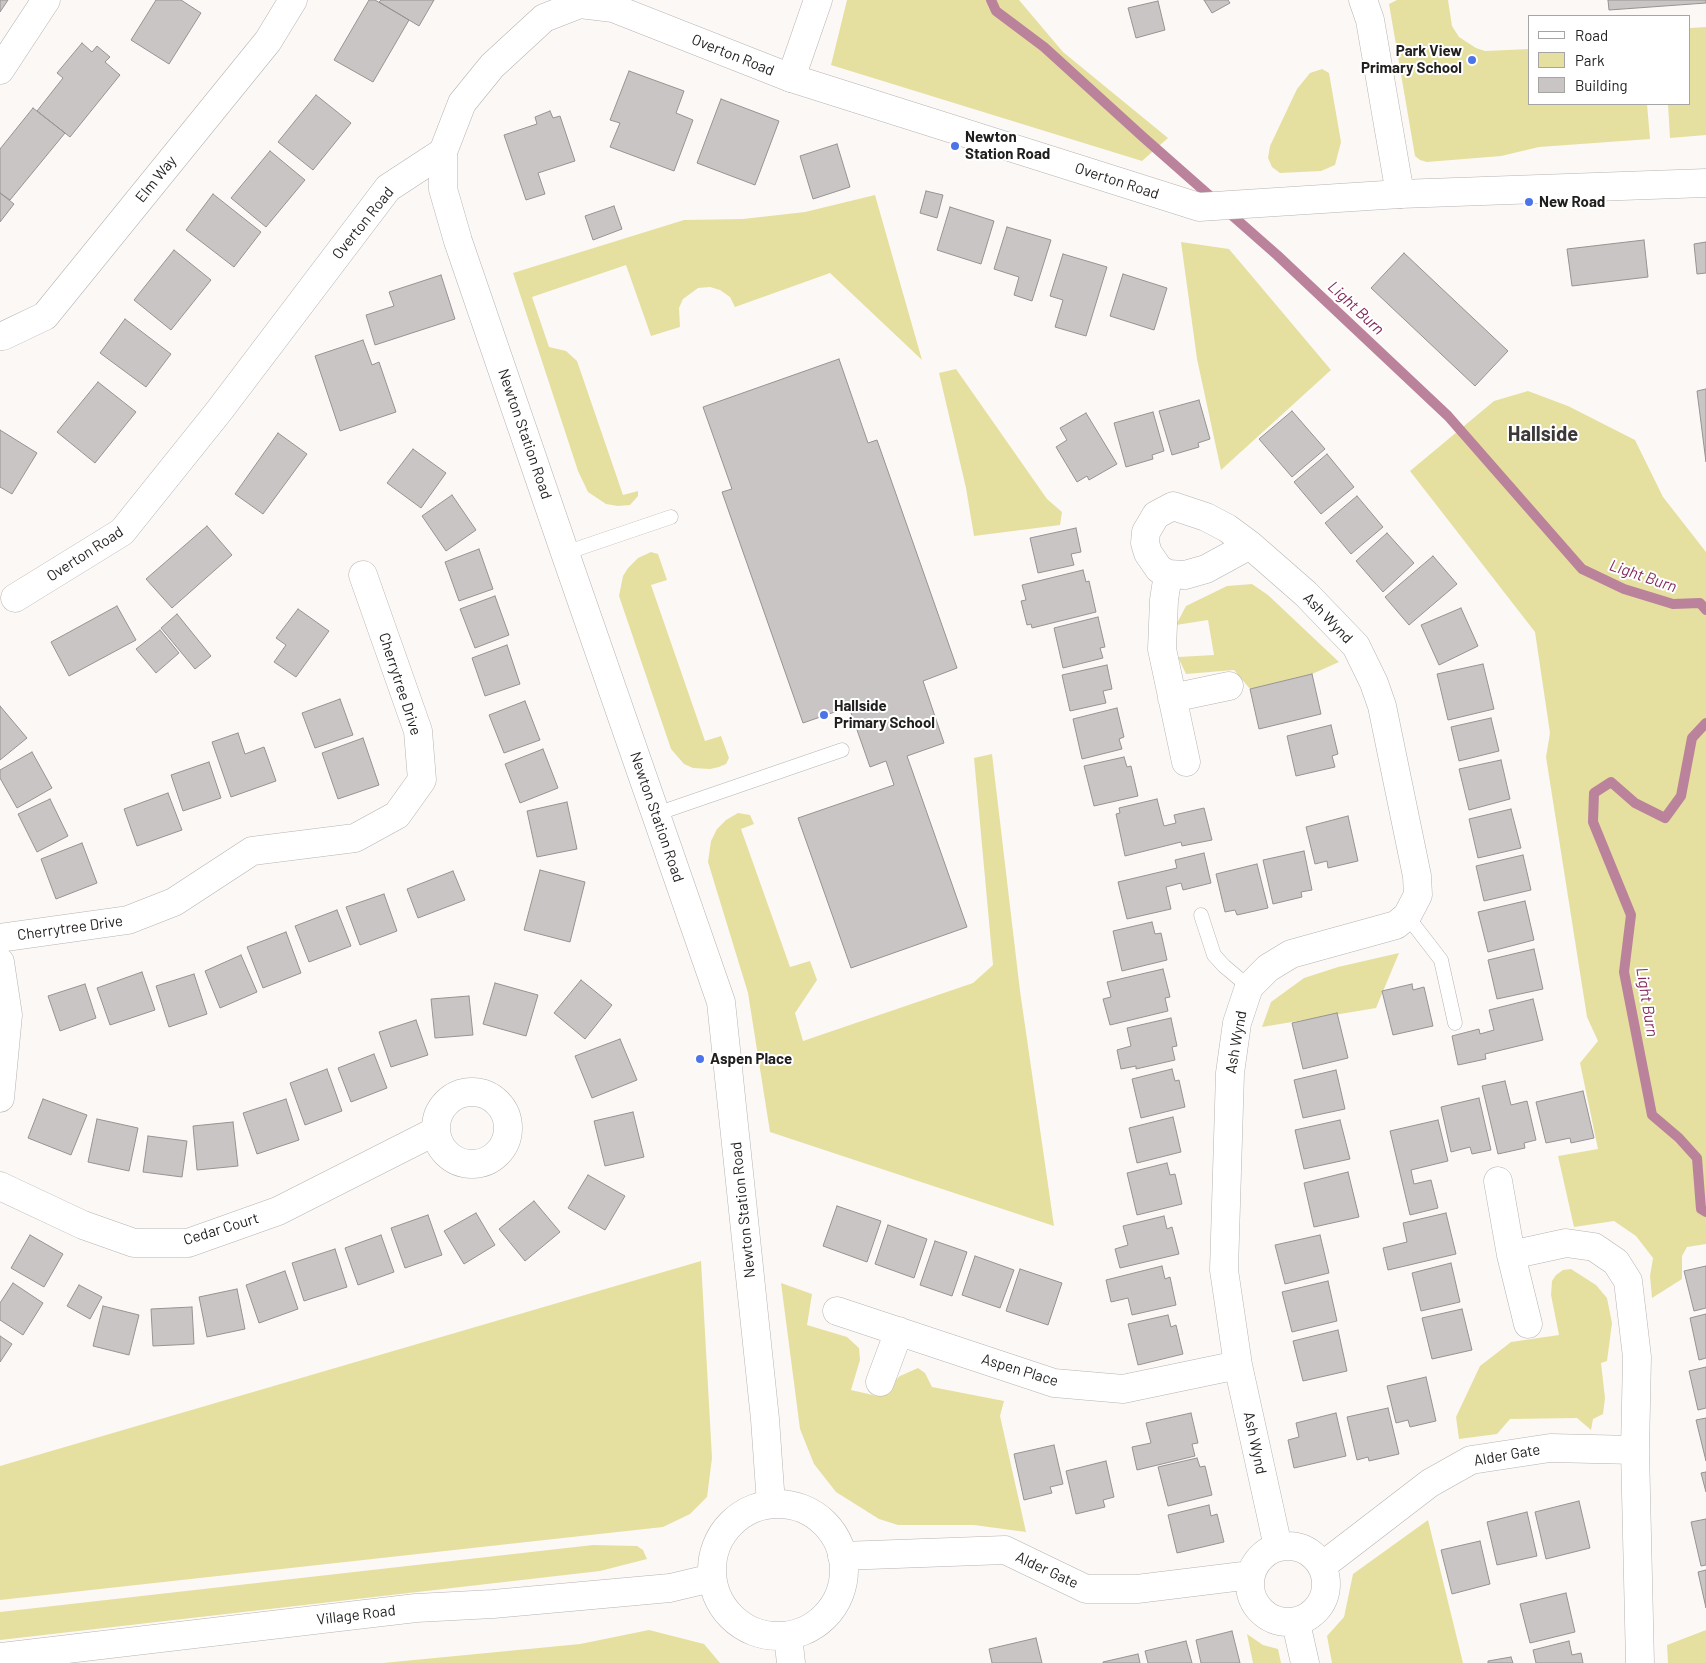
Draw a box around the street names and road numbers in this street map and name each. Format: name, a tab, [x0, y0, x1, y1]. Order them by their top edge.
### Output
street label: Overton Road	[689, 30, 777, 80]
street label: Elm Way	[132, 152, 180, 206]
street label: Overton Road	[1073, 159, 1161, 203]
street label: Overton Road	[328, 183, 398, 263]
street label: Newton Station Road	[494, 366, 556, 502]
street label: Overton Road	[43, 523, 127, 585]
street label: Ash Wynd	[1299, 589, 1357, 647]
street label: Cherrytree Drive	[375, 631, 425, 737]
street label: Newton Station Road	[626, 749, 688, 885]
street label: Cherrytree Drive	[16, 912, 124, 944]
street label: Ash Wynd	[1222, 1009, 1250, 1075]
street label: Newton Station Road	[727, 1141, 759, 1279]
street label: Cedar Court	[181, 1209, 261, 1249]
street label: Aspen Place	[979, 1350, 1061, 1390]
street label: Ash Wynd	[1240, 1410, 1270, 1476]
street label: Alder Gate	[1472, 1440, 1542, 1470]
street label: Alder Gate	[1013, 1548, 1081, 1592]
street label: Village Road	[315, 1601, 397, 1629]

